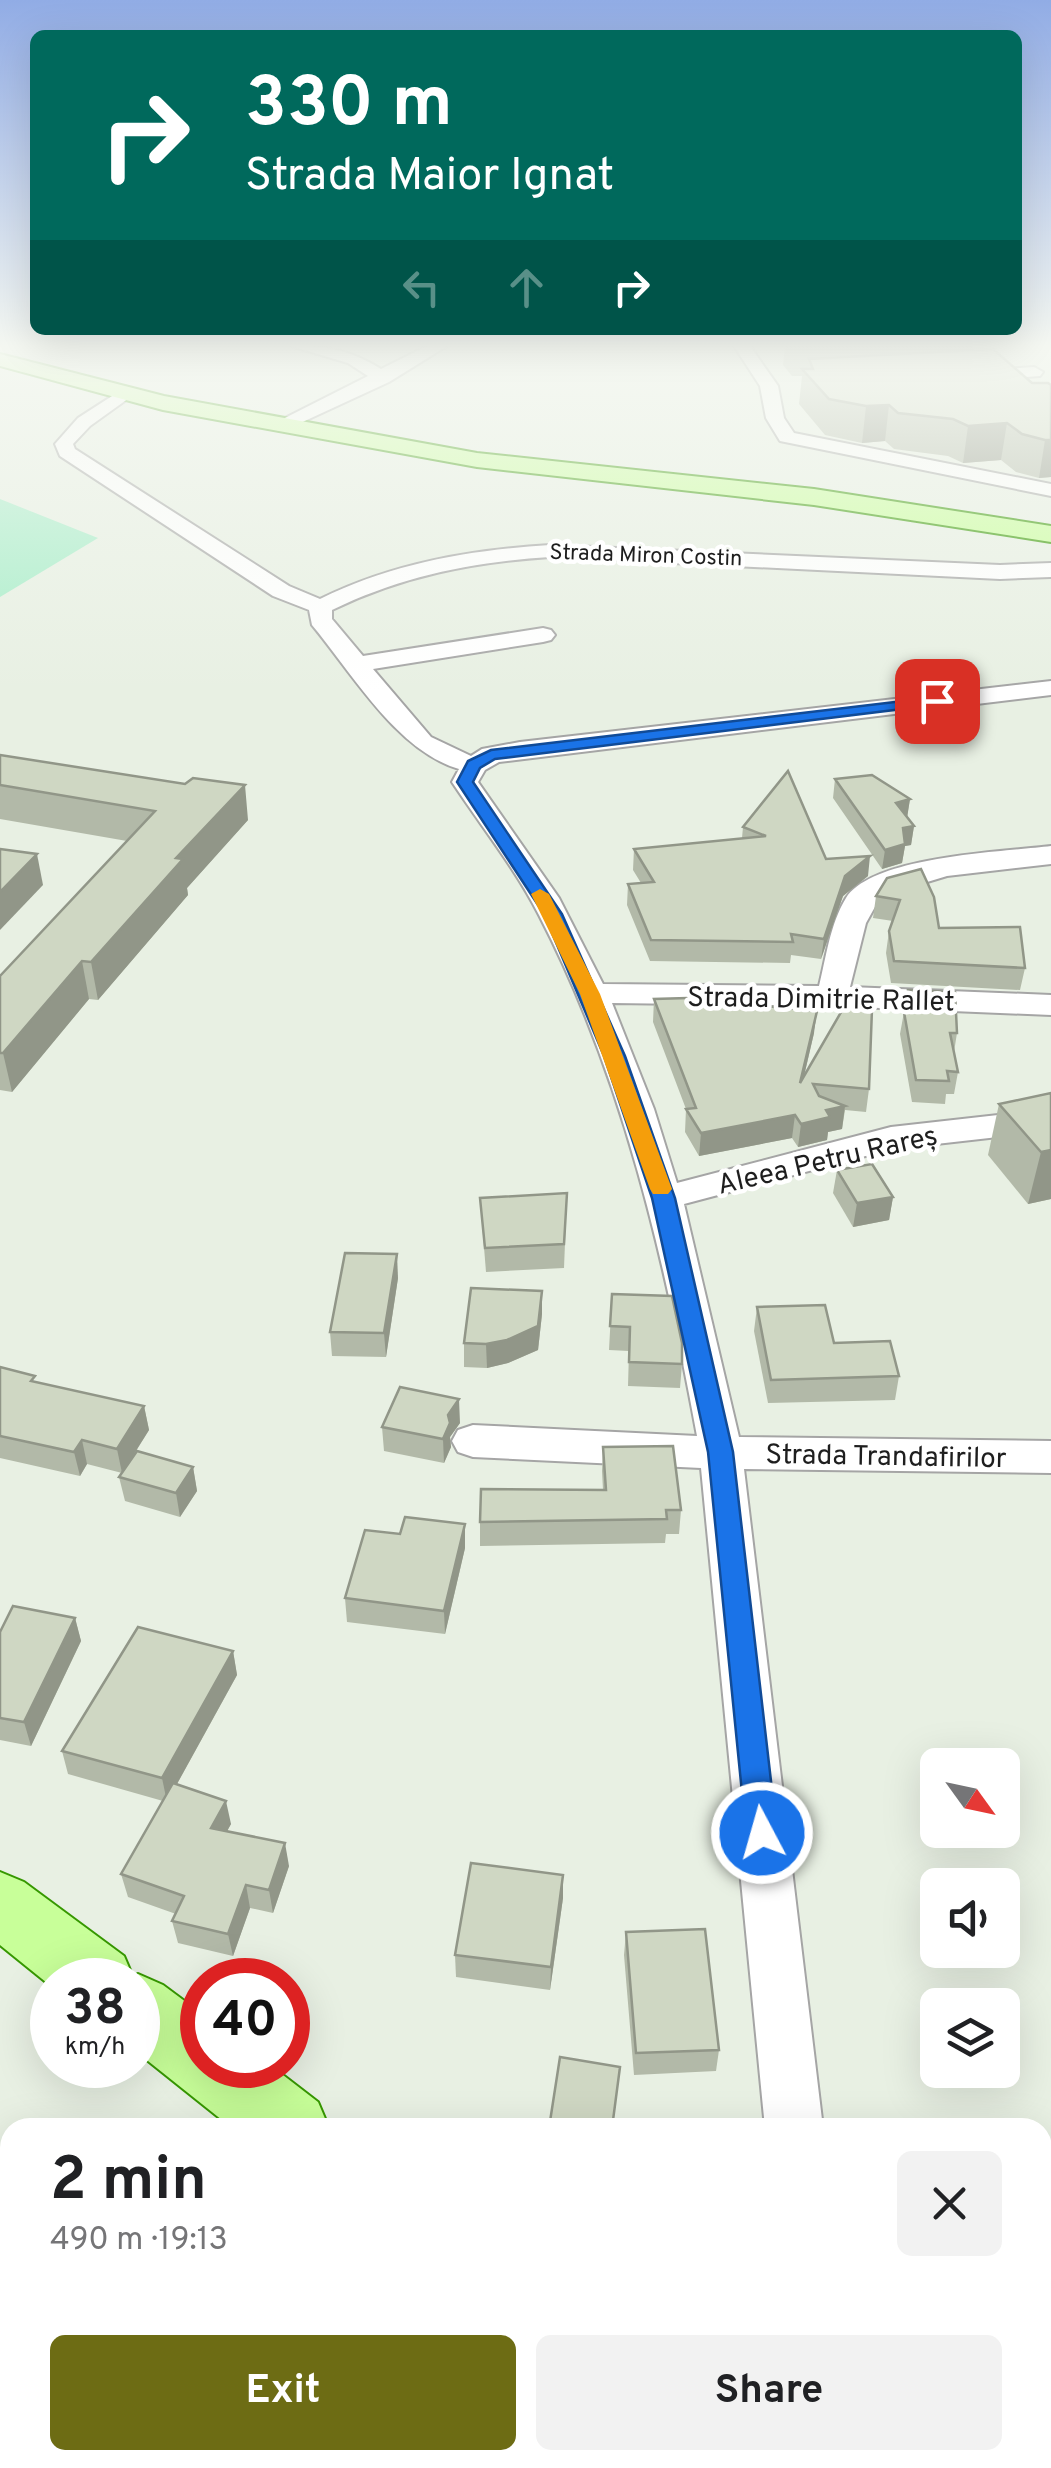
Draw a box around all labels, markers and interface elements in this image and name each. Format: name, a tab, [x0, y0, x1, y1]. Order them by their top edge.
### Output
text: 330 m	[245, 62, 453, 151]
icon: right	[80, 70, 210, 200]
text: Strada Maior Ignat	[245, 149, 614, 206]
icon: left	[394, 260, 449, 315]
icon: ahead	[499, 260, 554, 315]
icon: right	[604, 260, 659, 315]
street label: Strada Miron Costin	[549, 540, 743, 573]
pin	[895, 659, 980, 744]
icon: arrive	[910, 674, 965, 729]
street label: Strada Dimitrie Rallet	[687, 981, 955, 1021]
street label: Aleea Petru Rareș	[714, 1119, 941, 1205]
street label: Strada Trandafirilor	[765, 1438, 1007, 1478]
north arrow	[920, 1748, 1020, 1848]
map controls	[920, 1748, 1020, 2088]
position arrow	[710, 1781, 814, 1885]
button: sound	[920, 1868, 1020, 1968]
speed limit sign: 40	[180, 1958, 310, 2088]
text: 38	[64, 1979, 126, 2042]
button: layers	[920, 1988, 1020, 2088]
text: km/h	[65, 2032, 125, 2064]
text: 2 min	[50, 2145, 207, 2221]
button: close	[897, 2151, 1002, 2256]
text: 490 m · 19:13	[50, 2221, 228, 2261]
button: Exit	[50, 2335, 516, 2450]
button: Share	[536, 2335, 1002, 2450]

